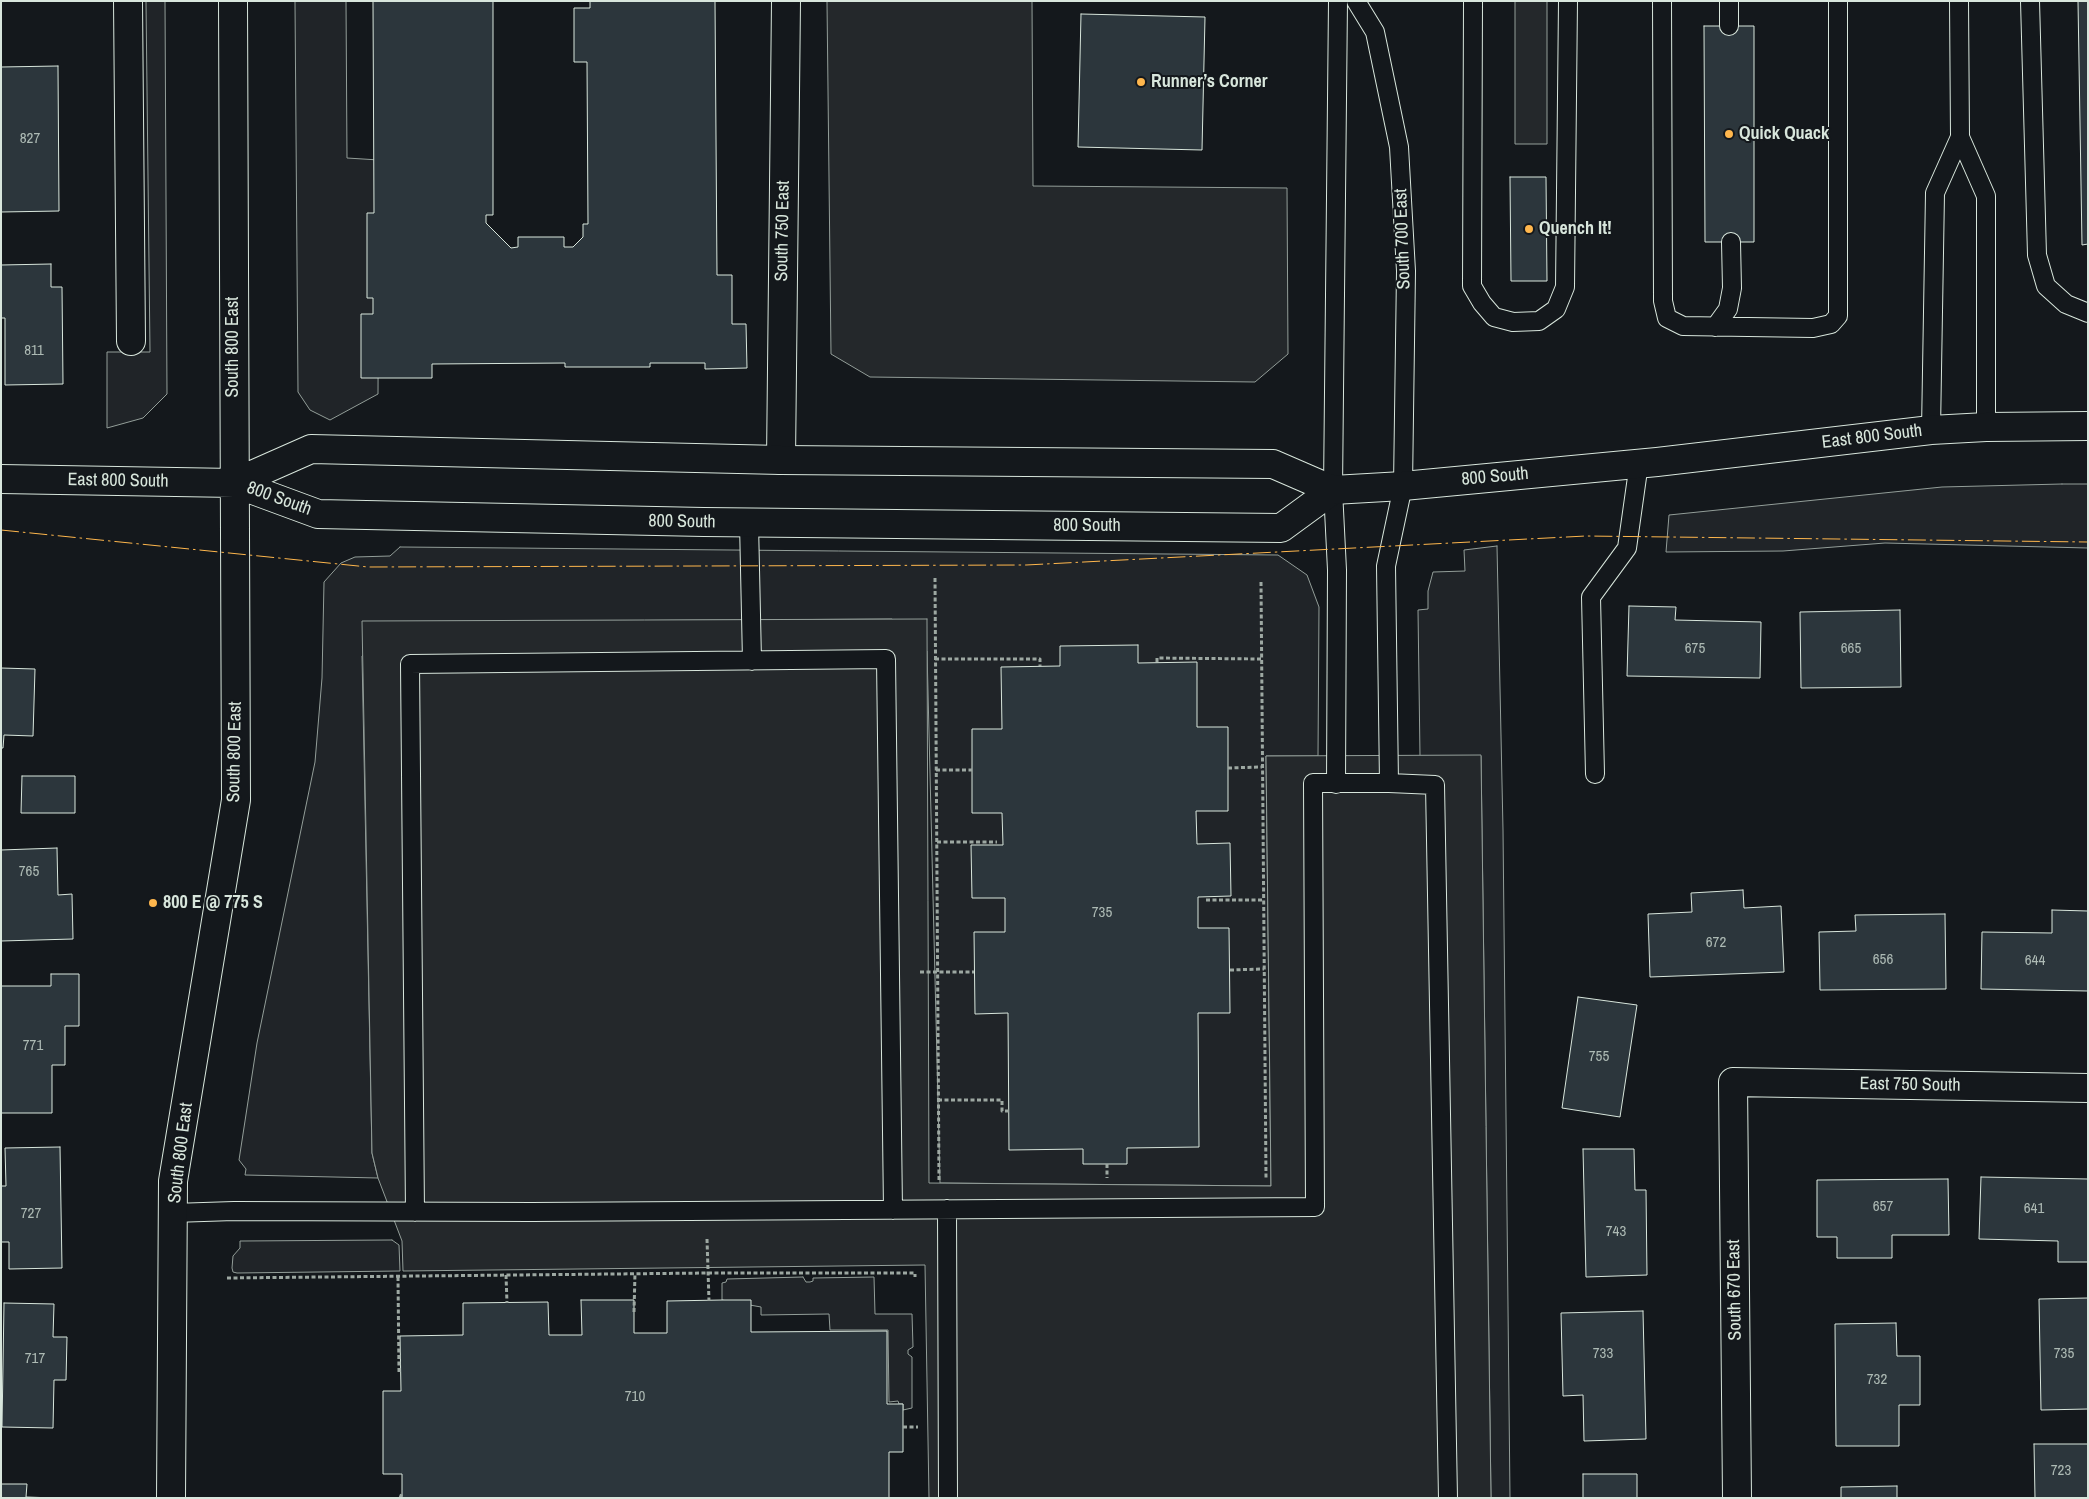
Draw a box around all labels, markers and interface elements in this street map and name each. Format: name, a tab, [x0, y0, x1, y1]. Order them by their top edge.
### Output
place label: Runner’s Corner	[1151, 71, 1267, 93]
marker: Runner’s Corner	[1135, 76, 1147, 88]
place label: Quick Quack	[1739, 123, 1829, 145]
marker: Quick Quack	[1723, 128, 1735, 140]
house number: 827	[20, 130, 40, 148]
street label: South 750 East	[771, 180, 795, 282]
street label: South 700 East	[1390, 188, 1416, 290]
place label: Quench It!	[1539, 218, 1612, 240]
marker: Quench It!	[1523, 223, 1535, 235]
street label: South 800 East	[222, 297, 244, 397]
house number: 811	[24, 342, 44, 360]
street label: East 800 South	[1821, 420, 1923, 454]
street label: 800 South	[1461, 463, 1529, 491]
street label: East 800 South	[67, 469, 169, 493]
street label: 800 South	[244, 477, 314, 521]
street label: 800 South	[648, 511, 716, 533]
street label: 800 South	[1053, 515, 1121, 537]
house number: 675	[1685, 640, 1705, 658]
house number: 665	[1841, 640, 1861, 658]
street label: South 800 East	[223, 701, 247, 803]
house number: 765	[19, 863, 39, 881]
place label: 800 E @ 775 S	[163, 892, 263, 914]
marker: 800 E @ 775 S	[147, 897, 159, 909]
house number: 735	[1092, 904, 1112, 922]
house number: 672	[1706, 934, 1726, 952]
house number: 656	[1873, 951, 1893, 969]
house number: 644	[2025, 952, 2045, 970]
house number: 771	[23, 1037, 43, 1055]
house number: 755	[1589, 1048, 1609, 1066]
street label: East 750 South	[1859, 1073, 1961, 1097]
street label: South 800 East	[164, 1102, 198, 1204]
house number: 657	[1873, 1198, 1893, 1216]
house number: 641	[2024, 1200, 2044, 1218]
house number: 727	[21, 1205, 41, 1223]
house number: 743	[1606, 1223, 1626, 1241]
street label: South 670 East	[1723, 1239, 1747, 1341]
house number: 733	[1593, 1345, 1613, 1363]
house number: 735	[2054, 1345, 2074, 1363]
house number: 717	[25, 1350, 45, 1368]
house number: 732	[1867, 1371, 1887, 1389]
house number: 710	[625, 1388, 645, 1406]
house number: 723	[2051, 1462, 2071, 1480]

